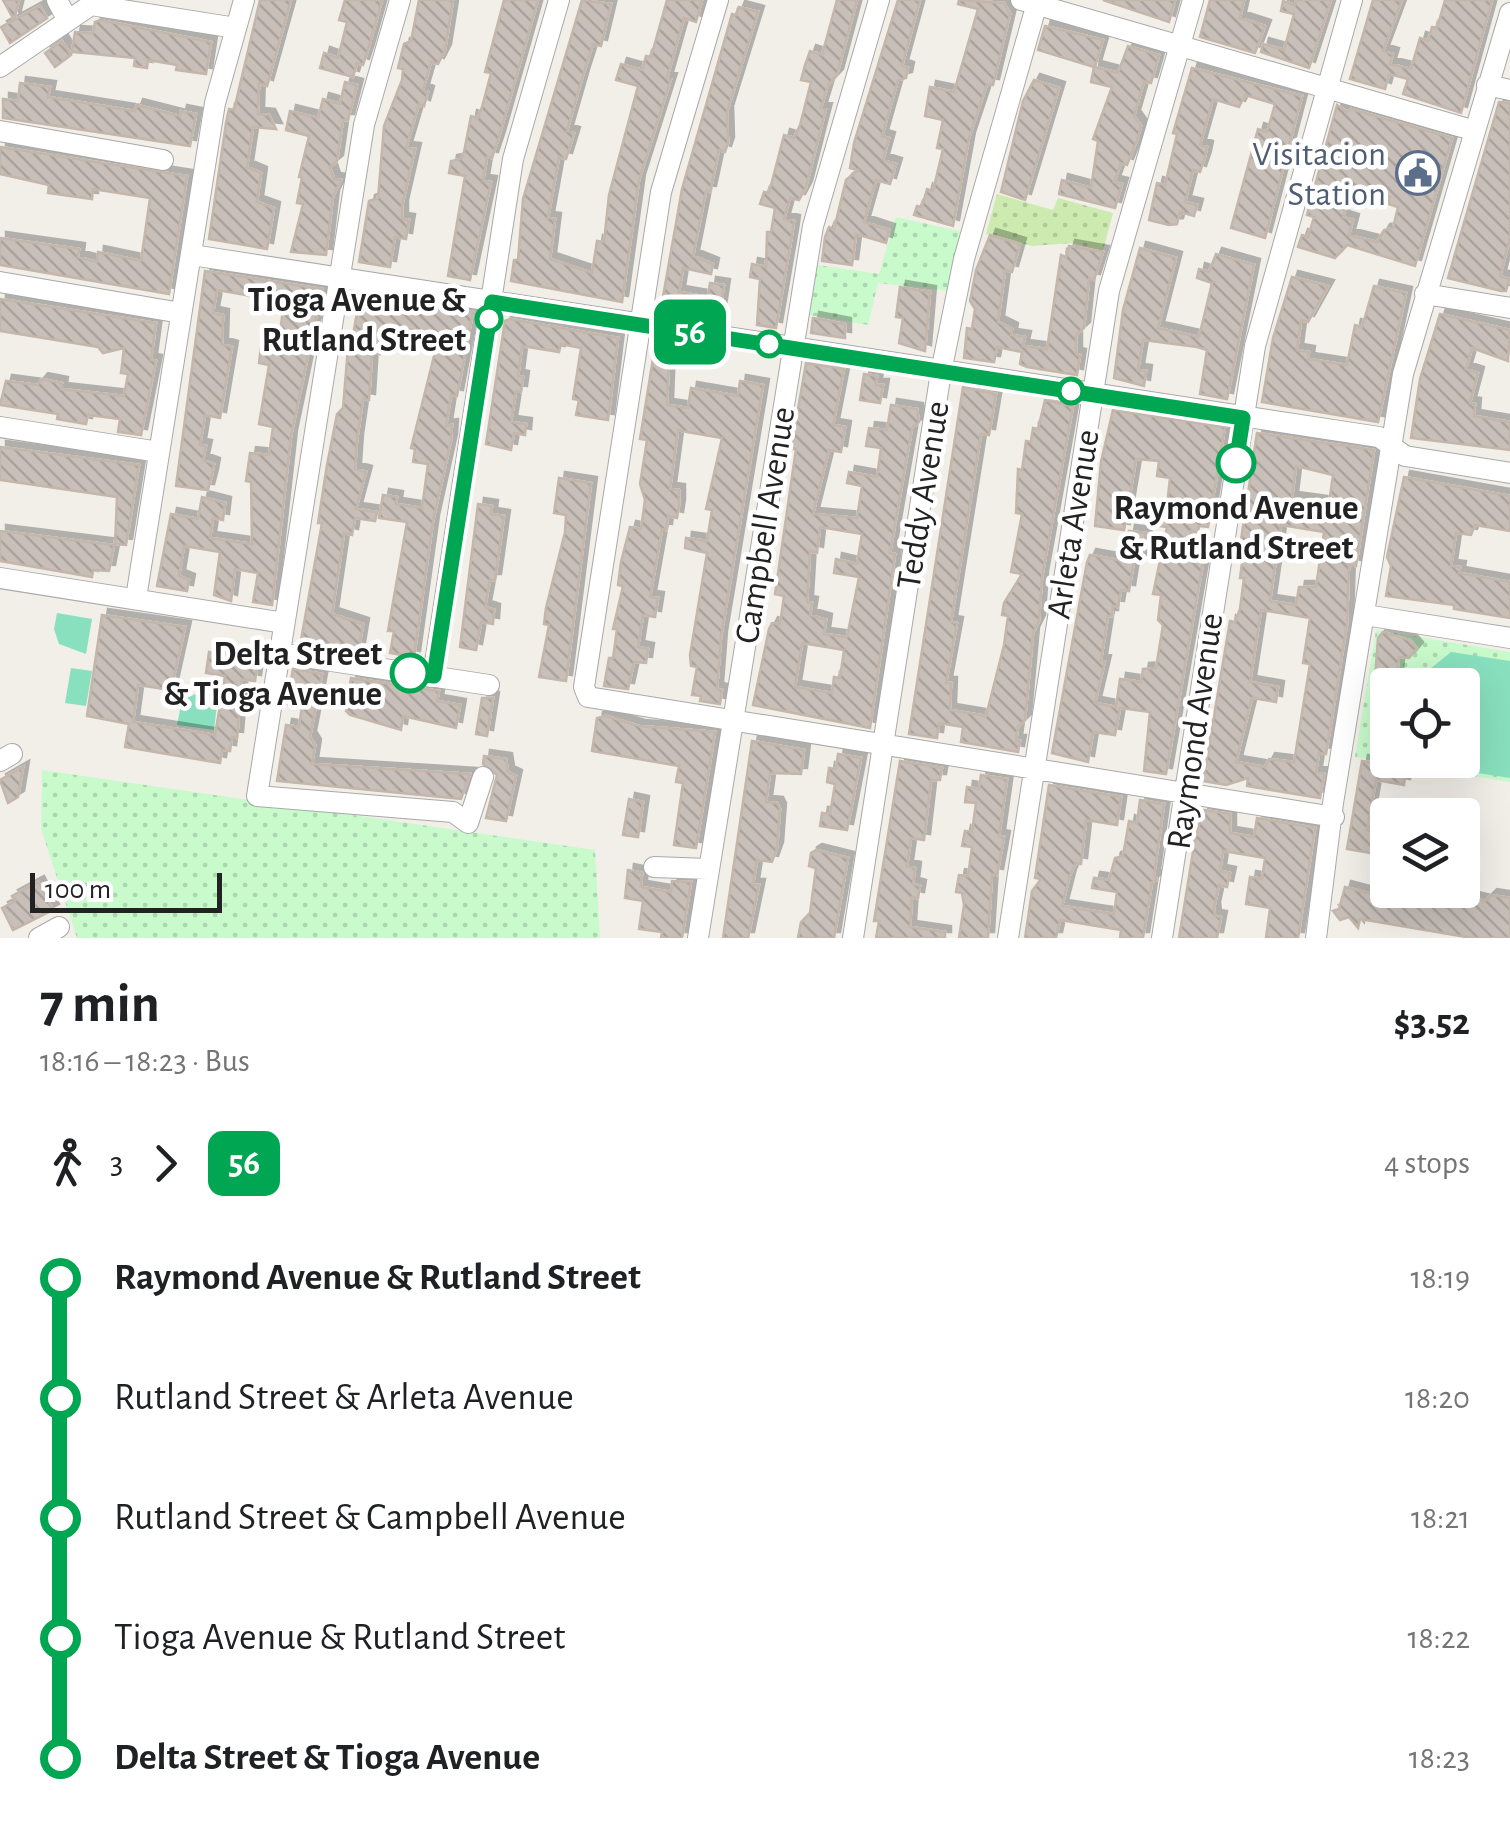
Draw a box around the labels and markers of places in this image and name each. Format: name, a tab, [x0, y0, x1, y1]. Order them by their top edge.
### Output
place label: Visitacion Station	[1252, 137, 1386, 212]
public building icon: Visitacion Station	[1395, 150, 1441, 196]
place label: Tioga Avenue & Rutland Street	[247, 283, 466, 358]
marker: Tioga Avenue & Rutland Street	[476, 306, 502, 332]
unlabelled marker	[756, 331, 782, 357]
unlabelled marker	[1058, 378, 1084, 404]
marker: Raymond Avenue & Rutland Street	[1217, 444, 1255, 482]
place label: Raymond Avenue & Rutland Street	[1113, 491, 1359, 566]
place label: Delta Street & Tioga Avenue	[163, 637, 382, 712]
marker: Delta Street & Tioga Avenue	[391, 654, 429, 692]

